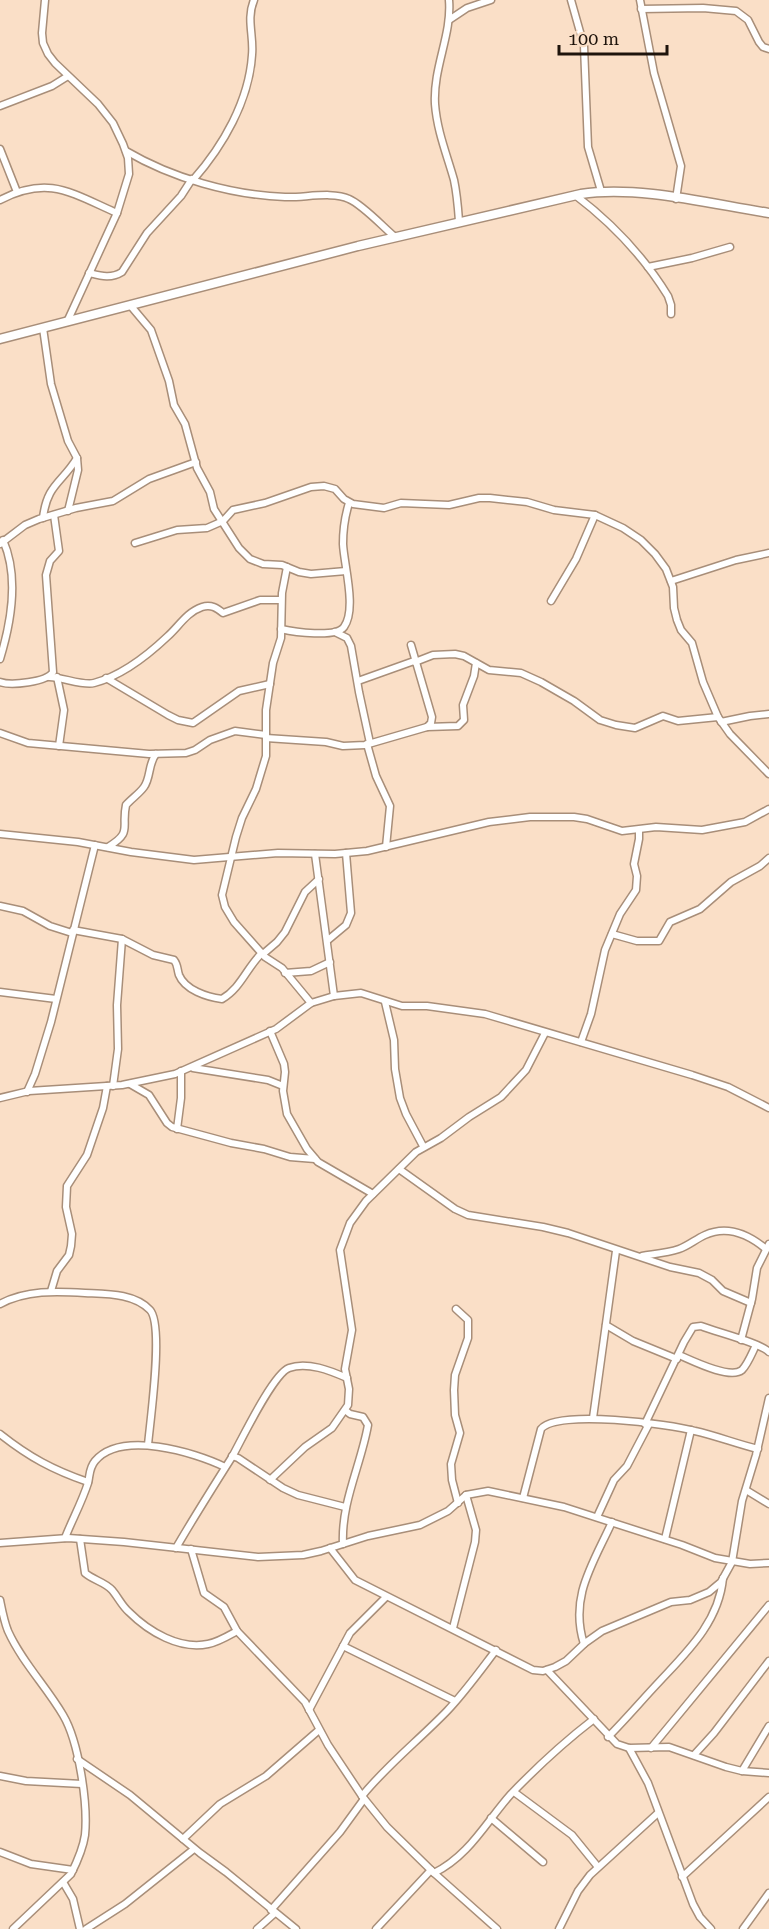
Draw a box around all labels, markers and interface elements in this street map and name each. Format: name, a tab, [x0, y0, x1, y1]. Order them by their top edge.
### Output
scale bar	[559, 18, 667, 56]
text: 100 m	[568, 28, 619, 49]

